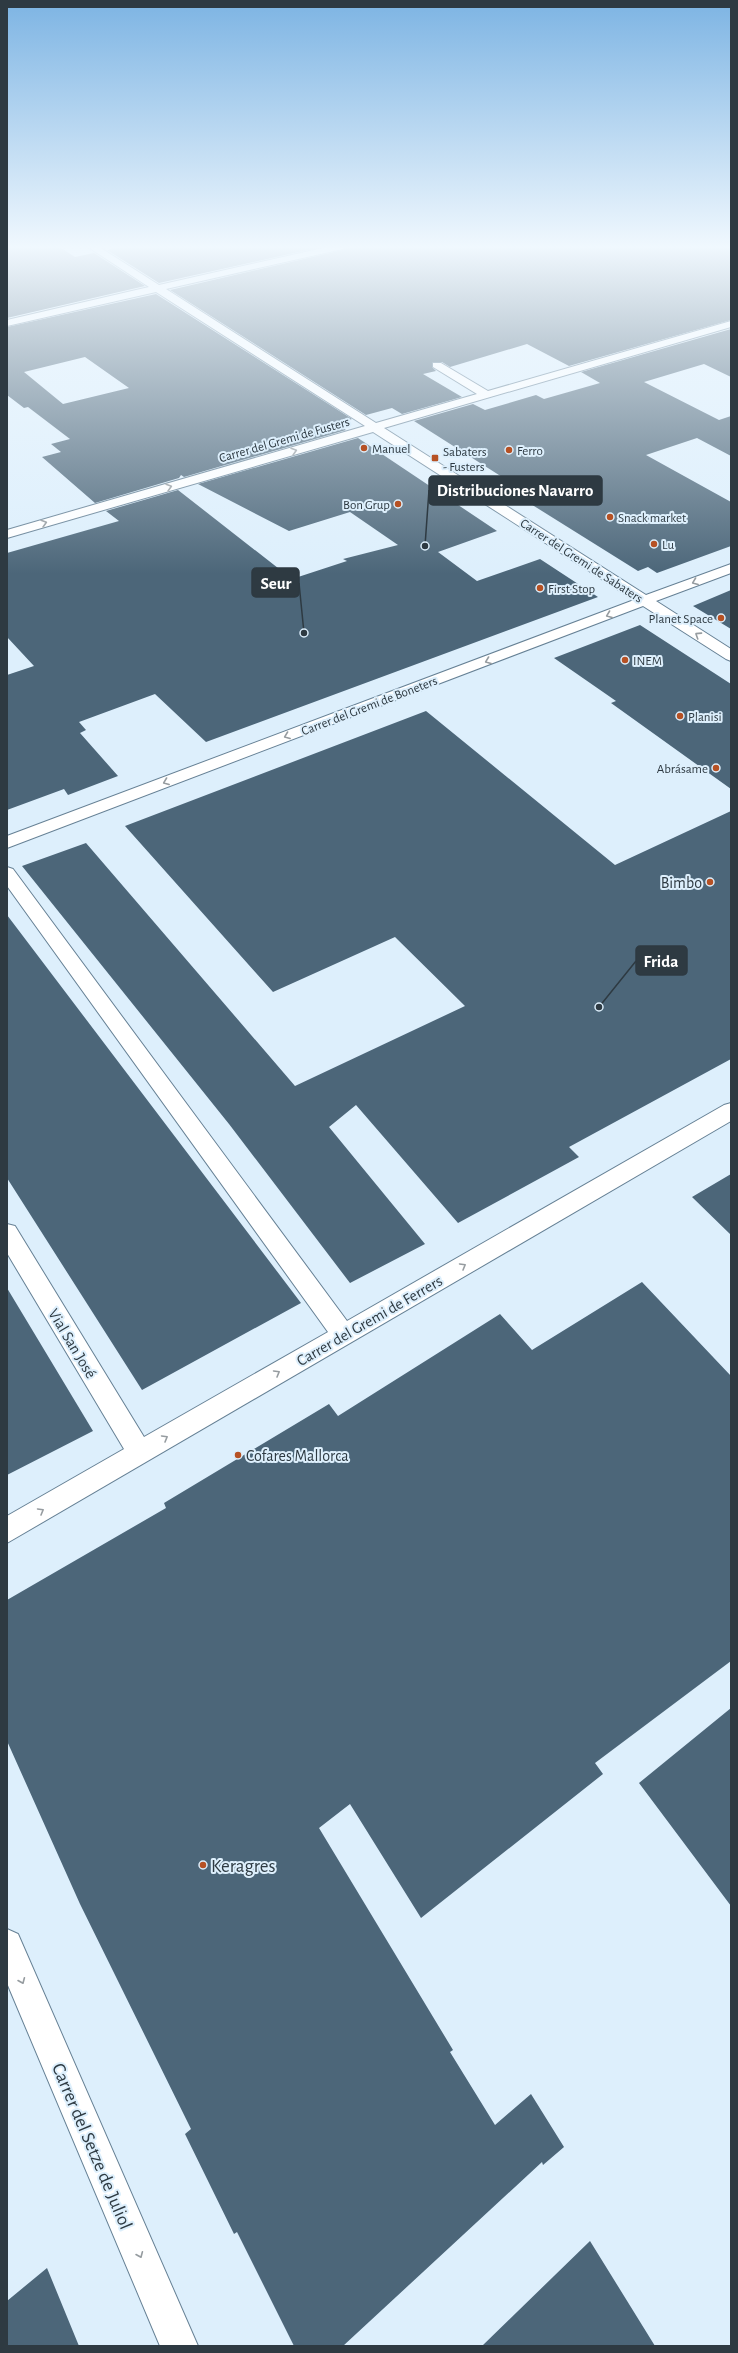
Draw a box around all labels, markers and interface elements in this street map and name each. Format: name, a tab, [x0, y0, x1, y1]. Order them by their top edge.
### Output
street label: Carrer del Gremi de Fusters	[218, 416, 351, 465]
marker: Manuel	[359, 443, 369, 453]
place label: Manuel	[372, 443, 411, 456]
marker: Ferro	[504, 445, 514, 455]
place label: Ferro	[517, 445, 543, 458]
place label: Sabaters - Fusters	[443, 446, 487, 474]
one-way arrow	[290, 447, 297, 456]
marker: Sabaters - Fusters	[430, 453, 440, 463]
callout: Distribuciones Navarro	[429, 476, 602, 505]
text: Distribuciones Navarro	[437, 482, 593, 499]
one-way arrow	[166, 483, 173, 492]
place label: Bon Grup	[343, 499, 390, 512]
marker: Bon Grup	[393, 499, 403, 509]
marker: Snack market	[605, 512, 615, 522]
place label: Snack market	[618, 512, 686, 525]
street label: Carrer del Gremi de Sabaters	[518, 517, 645, 606]
one-way arrow	[41, 519, 48, 528]
marker: Lu	[649, 539, 659, 549]
place label: Lu	[662, 539, 674, 552]
callout: Seur	[252, 568, 299, 597]
text: Seur	[261, 575, 292, 592]
one-way arrow	[691, 578, 698, 586]
marker: First Stop	[535, 583, 545, 593]
place label: First Stop	[548, 583, 596, 596]
one-way arrow	[606, 610, 613, 618]
place label: Planet Space	[648, 613, 713, 626]
marker: Planet Space	[716, 613, 726, 623]
one-way arrow	[695, 632, 702, 639]
marker: INEM	[620, 655, 630, 665]
place label: INEM	[633, 655, 662, 668]
one-way arrow	[484, 656, 491, 664]
street label: Carrer del Gremi de Boneters	[300, 674, 439, 738]
marker: Planisi	[675, 711, 685, 721]
place label: Planisi	[688, 711, 722, 724]
one-way arrow	[284, 731, 291, 739]
place label: Abrásame	[657, 763, 708, 776]
marker: Abrásame	[711, 763, 721, 773]
one-way arrow	[162, 777, 169, 785]
place label: Bimbo	[661, 875, 702, 891]
marker: Bimbo	[705, 877, 715, 887]
callout: Frida	[636, 946, 687, 975]
text: Frida	[644, 953, 678, 970]
one-way arrow	[459, 1263, 466, 1270]
street label: Carrer del Gremi de Ferrers	[294, 1273, 445, 1369]
street label: Vial San José	[45, 1306, 99, 1381]
one-way arrow	[273, 1370, 281, 1377]
one-way arrow	[161, 1436, 168, 1443]
place label: Cofares Mallorca	[246, 1448, 349, 1464]
marker: Cofares Mallorca	[233, 1450, 243, 1460]
one-way arrow	[37, 1508, 44, 1515]
place label: Keragres	[211, 1857, 276, 1876]
marker: Keragres	[198, 1860, 208, 1870]
one-way arrow	[18, 1978, 26, 1985]
street label: Carrer del Setze de Juliol	[48, 2061, 135, 2232]
one-way arrow	[135, 2251, 143, 2258]

